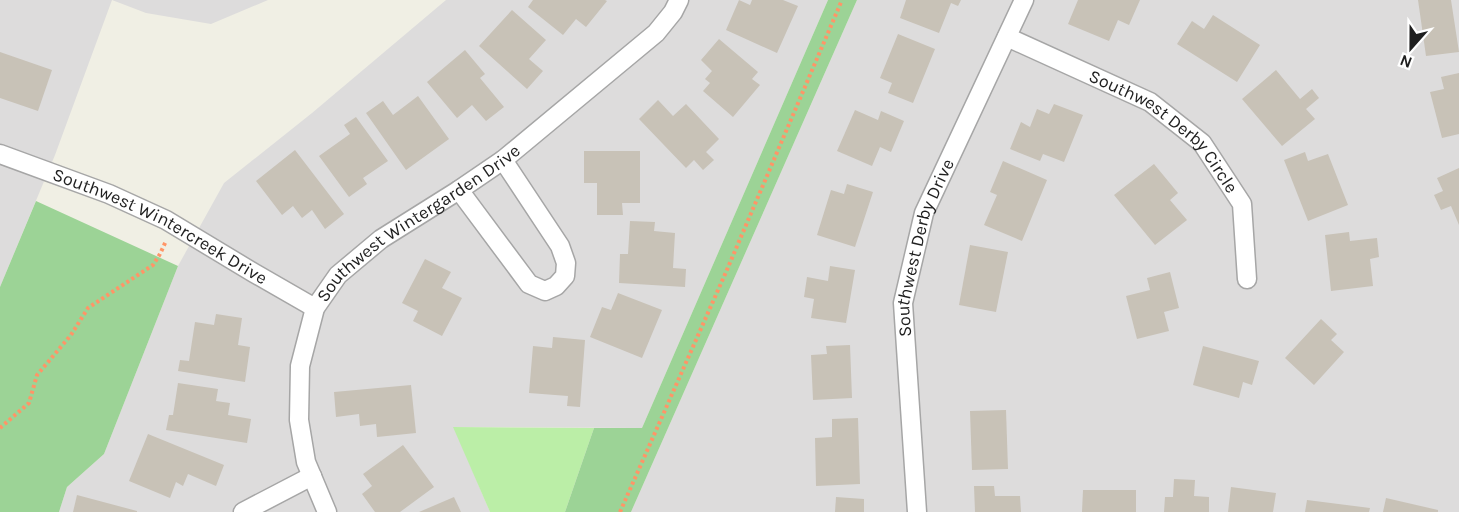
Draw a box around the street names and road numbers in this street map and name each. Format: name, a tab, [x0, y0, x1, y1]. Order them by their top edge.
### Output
street label: Southwest Derby Circle	[1085, 65, 1243, 197]
street label: Southwest Wintergarden Drive	[312, 139, 525, 306]
street label: Southwest Derby Drive	[892, 155, 959, 338]
street label: Southwest Wintercreek Drive	[50, 163, 271, 289]

